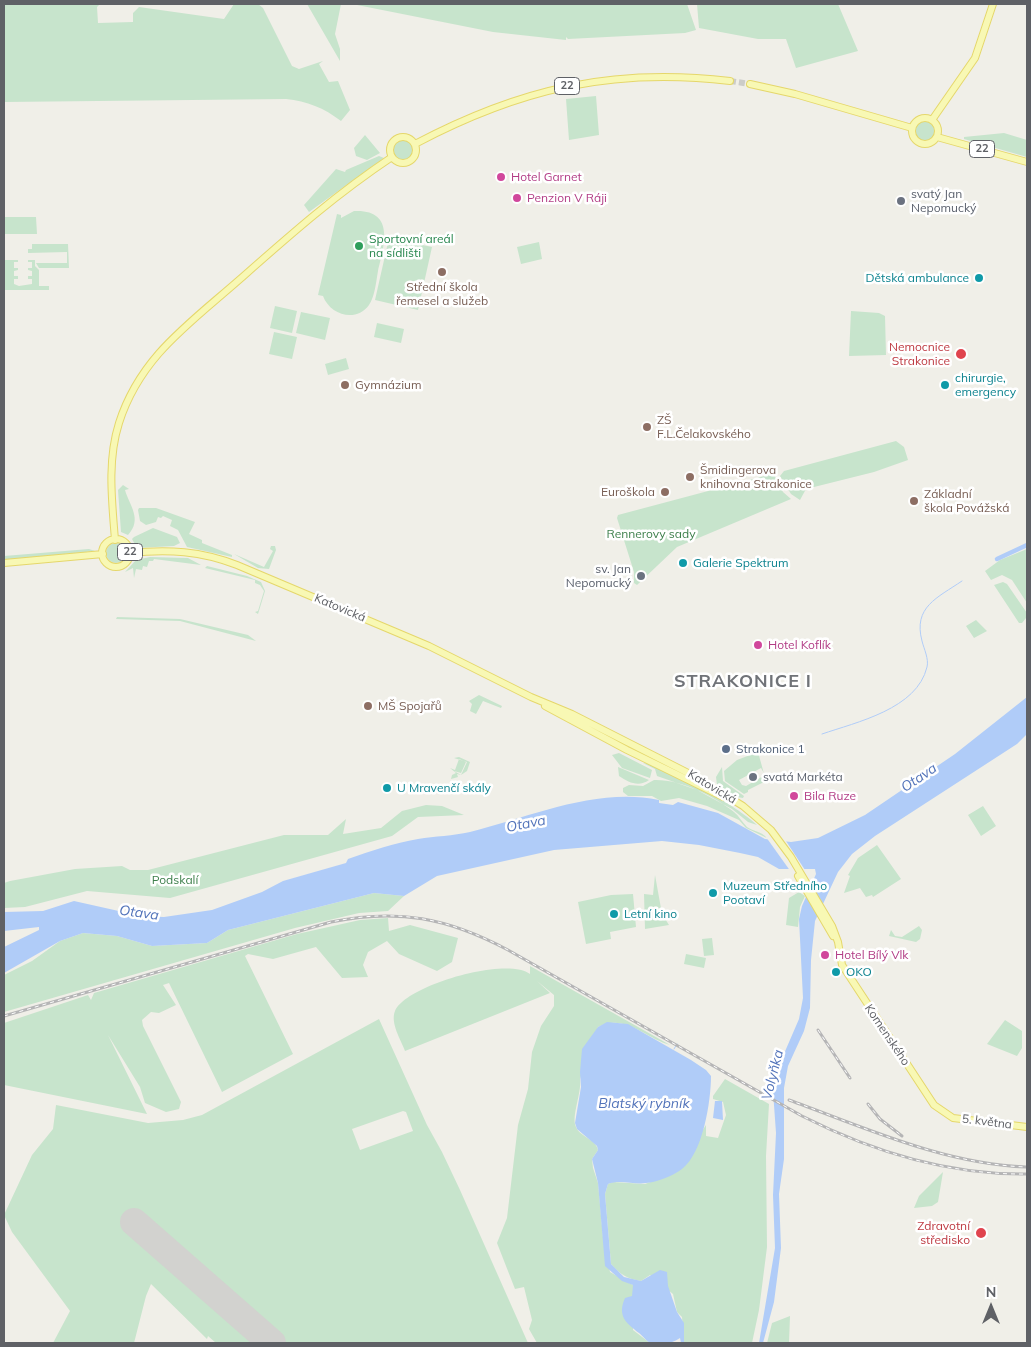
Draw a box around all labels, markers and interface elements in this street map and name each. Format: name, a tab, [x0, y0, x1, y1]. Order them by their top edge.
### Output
road number: 22	[554, 78, 580, 94]
road number: 22	[970, 140, 994, 158]
place label: Hotel Garnet	[511, 170, 582, 184]
marker: Hotel Garnet	[495, 171, 507, 183]
place label: svatý Jan Nepomucký	[911, 187, 976, 215]
place label: Penzion V Ráji	[527, 191, 607, 205]
marker: Penzion V Ráji	[511, 192, 523, 204]
marker: svatý Jan Nepomucký	[895, 195, 907, 207]
place label: Sportovní areál na sídlišti	[369, 232, 454, 260]
marker: Sportovní areál na sídlišti	[353, 240, 365, 252]
marker: Střední škola řemesel a služeb	[436, 266, 448, 278]
place label: Dětská ambulance	[866, 271, 969, 285]
marker: Dětská ambulance	[973, 272, 985, 284]
place label: Střední škola řemesel a služeb	[396, 280, 488, 308]
place label: Nemocnice Strakonice	[889, 340, 950, 368]
marker: Nemocnice Strakonice	[954, 347, 968, 361]
place label: chirurgie, emergency	[955, 371, 1016, 399]
place label: Gymnázium	[355, 378, 421, 392]
marker: Gymnázium	[339, 379, 351, 391]
marker: chirurgie, emergency	[939, 379, 951, 391]
place label: ZŠ F.L.Čelakovského	[657, 413, 751, 441]
marker: ZŠ F.L.Čelakovského	[641, 421, 653, 433]
place label: Šmidingerova knihovna Strakonice	[700, 463, 812, 491]
marker: Šmidingerova knihovna Strakonice	[684, 471, 696, 483]
place label: Euroškola	[601, 485, 655, 499]
marker: Euroškola	[659, 486, 671, 498]
place label: Základní škola Povážská	[924, 487, 1009, 515]
marker: Základní škola Povážská	[908, 495, 920, 507]
park label: Rennerovy sady	[606, 527, 696, 541]
road number: 22	[118, 544, 142, 560]
place label: Galerie Spektrum	[693, 556, 788, 570]
marker: Galerie Spektrum	[677, 557, 689, 569]
place label: sv. Jan Nepomucký	[566, 562, 631, 590]
marker: sv. Jan Nepomucký	[635, 570, 647, 582]
street label: Katovická	[312, 591, 368, 625]
place label: Hotel Koflík	[768, 638, 831, 652]
marker: Hotel Koflík	[752, 639, 764, 651]
district label: STRAKONICE I	[673, 671, 813, 693]
place label: MŠ Spojařů	[378, 699, 442, 713]
marker: MŠ Spojařů	[362, 700, 374, 712]
place label: Strakonice 1	[736, 742, 805, 756]
marker: Strakonice 1	[720, 743, 732, 755]
water label: Otava	[898, 760, 940, 796]
street label: Katovická	[685, 767, 739, 807]
place label: svatá Markéta	[763, 770, 843, 784]
marker: svatá Markéta	[747, 771, 759, 783]
place label: U Mravenčí skály	[397, 781, 491, 795]
marker: U Mravenčí skály	[381, 782, 393, 794]
place label: Bila Ruze	[804, 789, 856, 803]
marker: Bila Ruze	[788, 790, 800, 802]
water label: Otava	[505, 812, 547, 836]
park label: Podskalí	[152, 873, 198, 887]
place label: Muzeum Středního Pootaví	[723, 879, 827, 907]
marker: Muzeum Středního Pootaví	[707, 887, 719, 899]
water label: Otava	[118, 902, 160, 924]
place label: Letní kino	[624, 907, 677, 921]
marker: Letní kino	[608, 908, 620, 920]
place label: Hotel Bílý Vlk	[835, 948, 909, 962]
marker: Hotel Bílý Vlk	[819, 949, 831, 961]
place label: OKO	[846, 965, 872, 979]
marker: OKO	[830, 966, 842, 978]
street label: Komenského	[861, 1002, 913, 1068]
water label: Volyňka	[759, 1048, 787, 1102]
water label: Blatský rybník	[598, 1096, 690, 1112]
street label: 5. května	[961, 1112, 1013, 1132]
place label: Zdravotní středisko	[917, 1219, 970, 1247]
marker: Zdravotní středisko	[974, 1226, 988, 1240]
north arrow	[966, 1282, 1016, 1332]
text: N	[986, 1283, 996, 1301]

